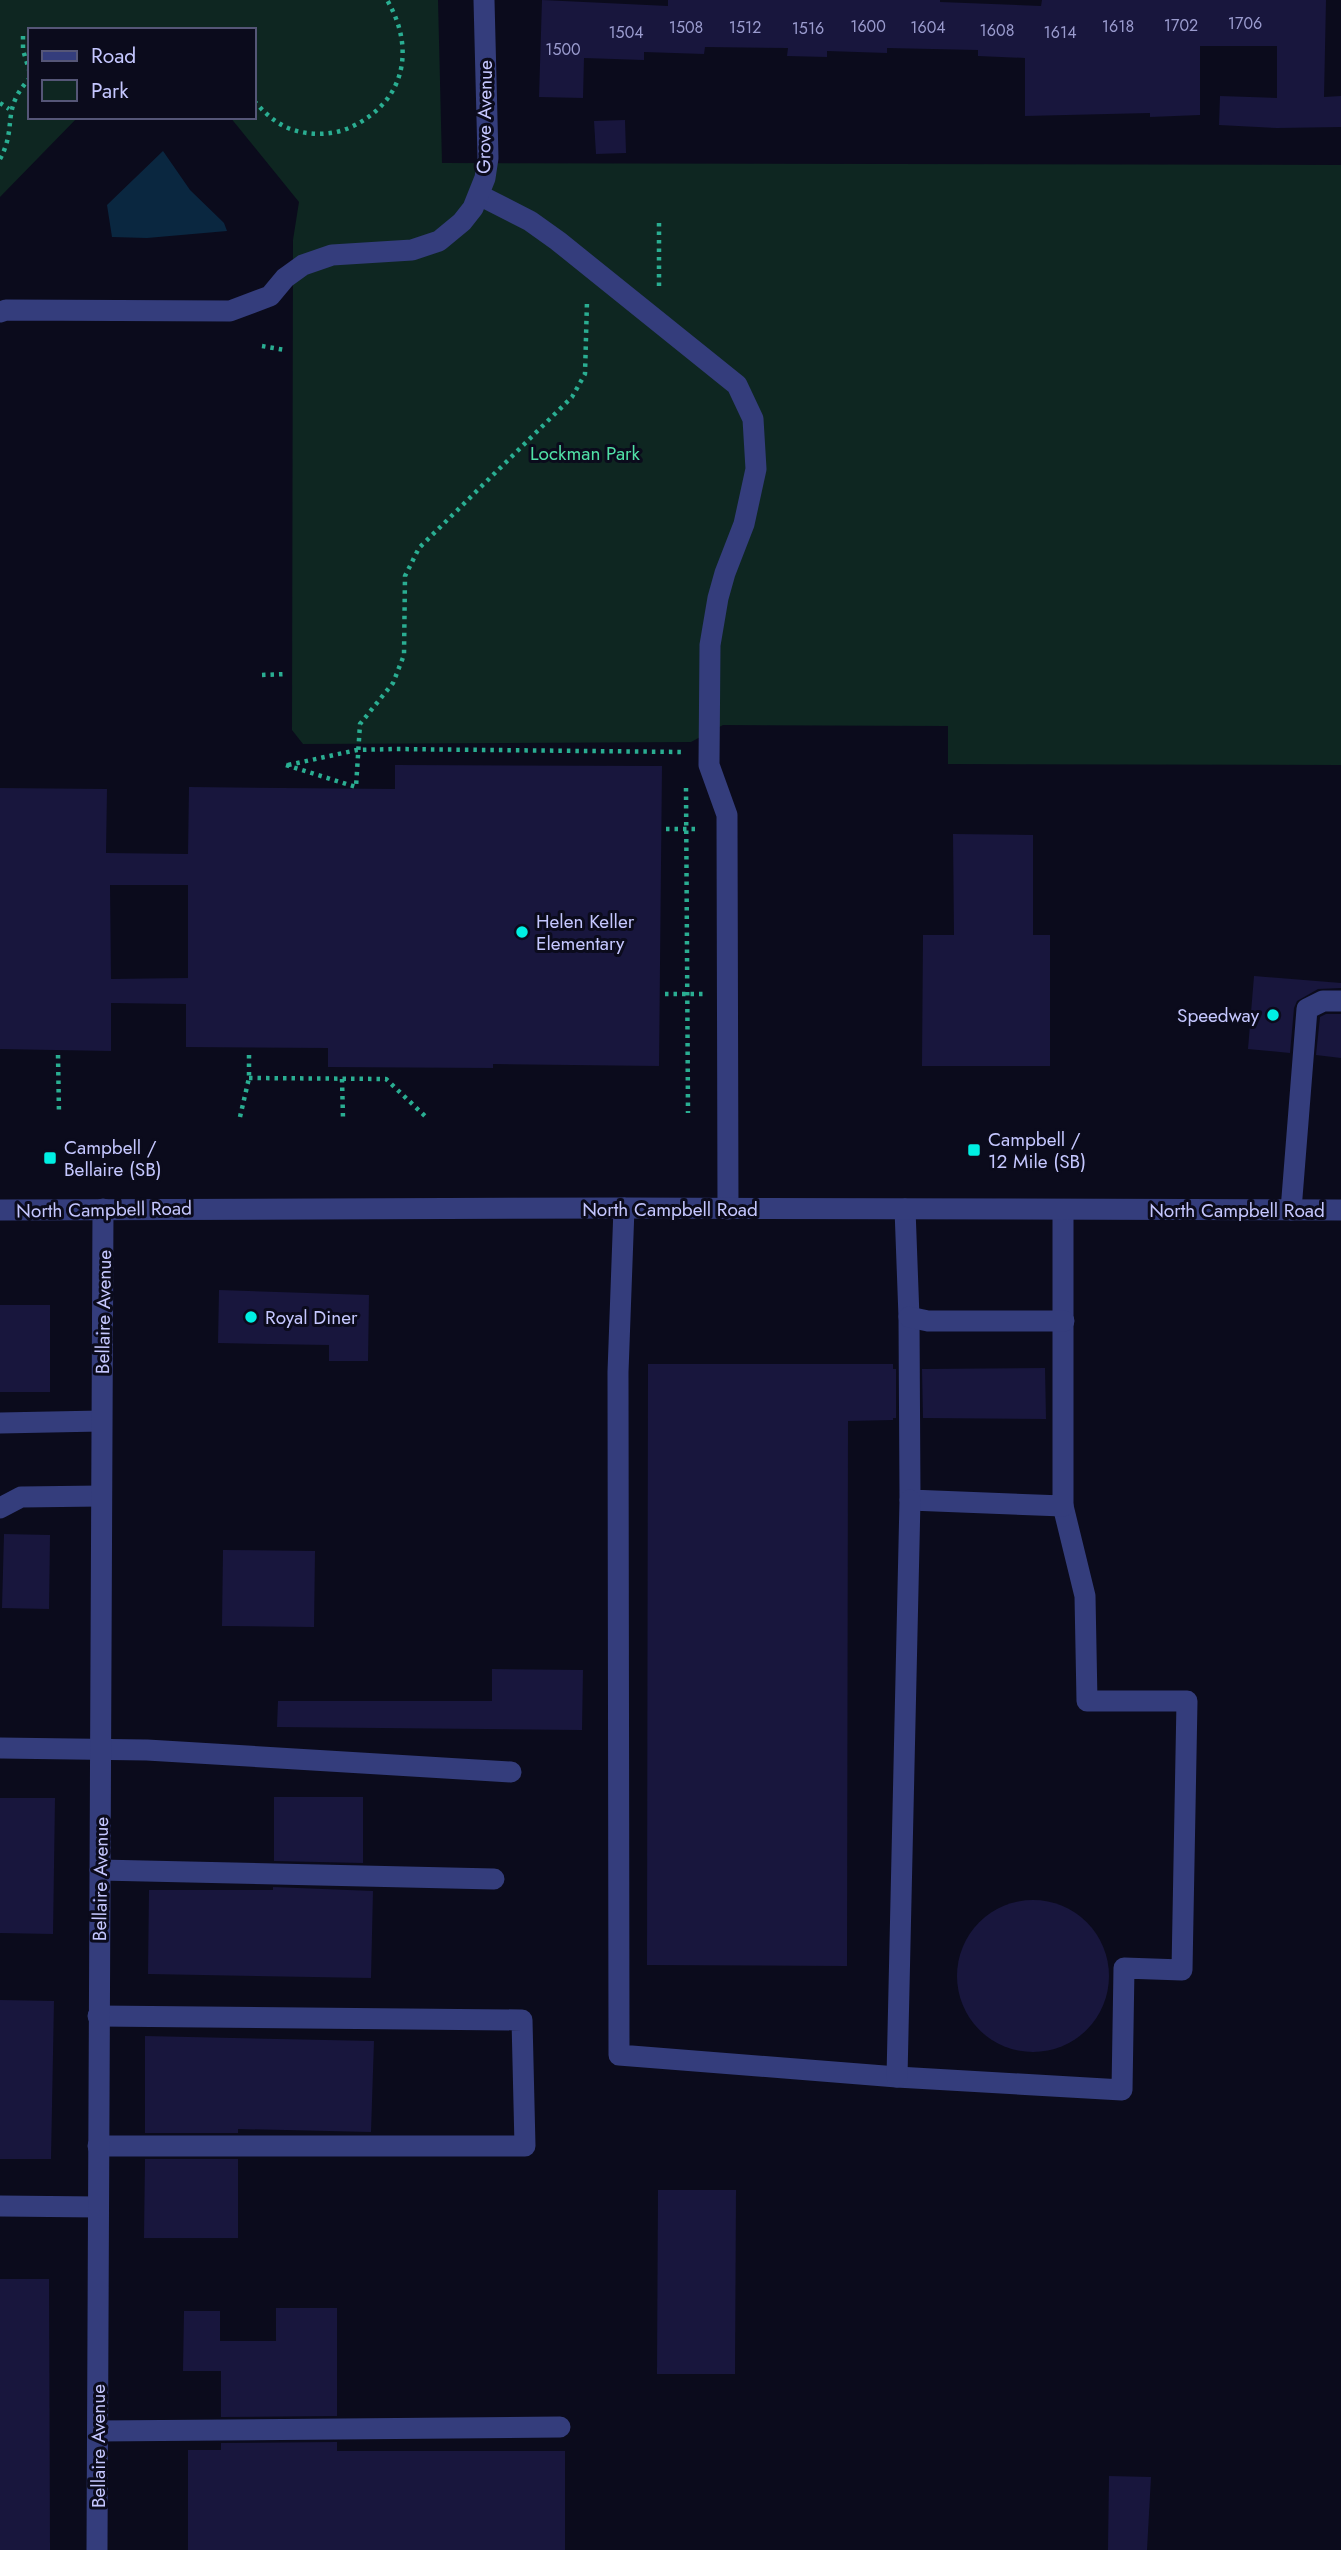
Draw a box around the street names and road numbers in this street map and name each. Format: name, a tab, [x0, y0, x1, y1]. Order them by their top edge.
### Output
street label: Grove Avenue	[470, 60, 499, 174]
street label: North Campbell Road	[16, 1194, 192, 1225]
street label: North Campbell Road	[582, 1196, 758, 1223]
street label: North Campbell Road	[1149, 1197, 1325, 1224]
street label: Bellaire Avenue	[89, 1250, 118, 1374]
street label: Bellaire Avenue	[86, 1817, 115, 1941]
street label: Bellaire Avenue	[85, 2384, 112, 2508]

